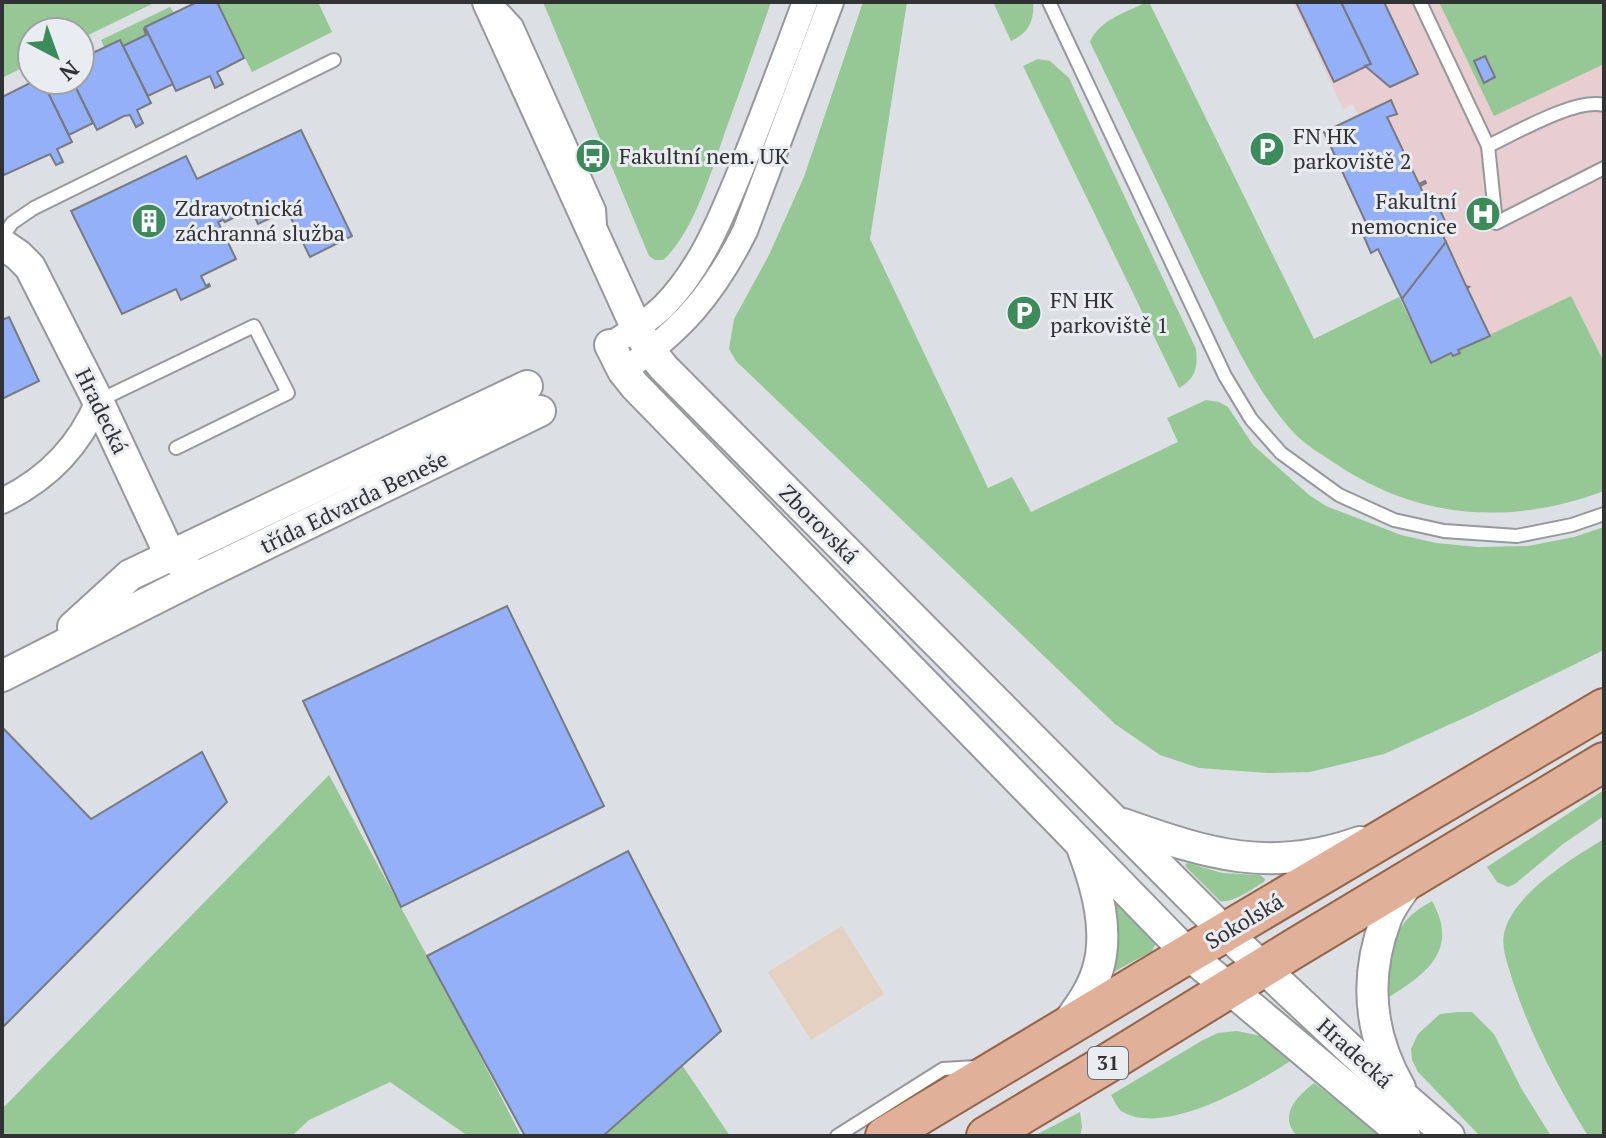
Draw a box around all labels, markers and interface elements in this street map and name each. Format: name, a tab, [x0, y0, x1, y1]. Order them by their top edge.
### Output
north arrow	[16, 16, 96, 96]
text: N	[53, 55, 85, 88]
place label: FN HK parkoviště 2	[1293, 121, 1411, 175]
parking icon: FN HK parkoviště 2	[1248, 130, 1286, 168]
bus stop icon: Fakultní nem. UK	[574, 137, 612, 175]
place label: Fakultní nem. UK	[619, 141, 789, 170]
place label: Fakultní nemocnice	[1351, 186, 1457, 240]
place label: Zdravotnická záchranná služba	[175, 193, 345, 247]
hospital icon: Fakultní nemocnice	[1464, 195, 1502, 233]
building icon: Zdravotnická záchranná služba	[130, 202, 168, 240]
place label: FN HK parkoviště 1	[1050, 285, 1168, 339]
parking icon: FN HK parkoviště 1	[1005, 294, 1043, 332]
street label: Hradecká	[69, 363, 136, 458]
street label: třída Edvarda Beneše	[255, 443, 453, 560]
street label: Zborovská	[773, 478, 865, 570]
street label: Sokolská	[1199, 886, 1288, 955]
street label: Hradecká	[1312, 1011, 1399, 1094]
road number: 31	[1088, 1047, 1128, 1079]

